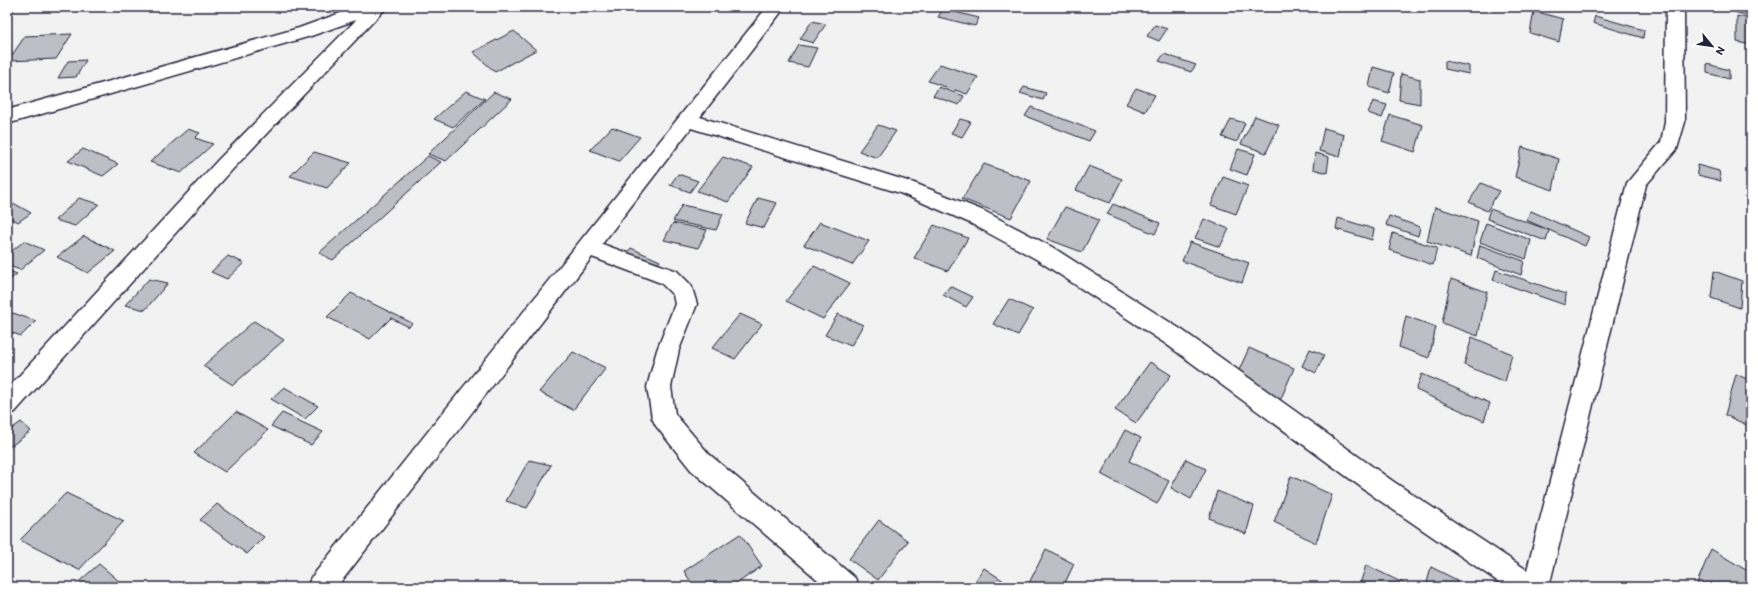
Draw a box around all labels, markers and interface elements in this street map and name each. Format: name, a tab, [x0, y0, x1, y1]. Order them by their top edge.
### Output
north arrow	[1692, 26, 1732, 66]
text: N	[1713, 44, 1728, 57]

